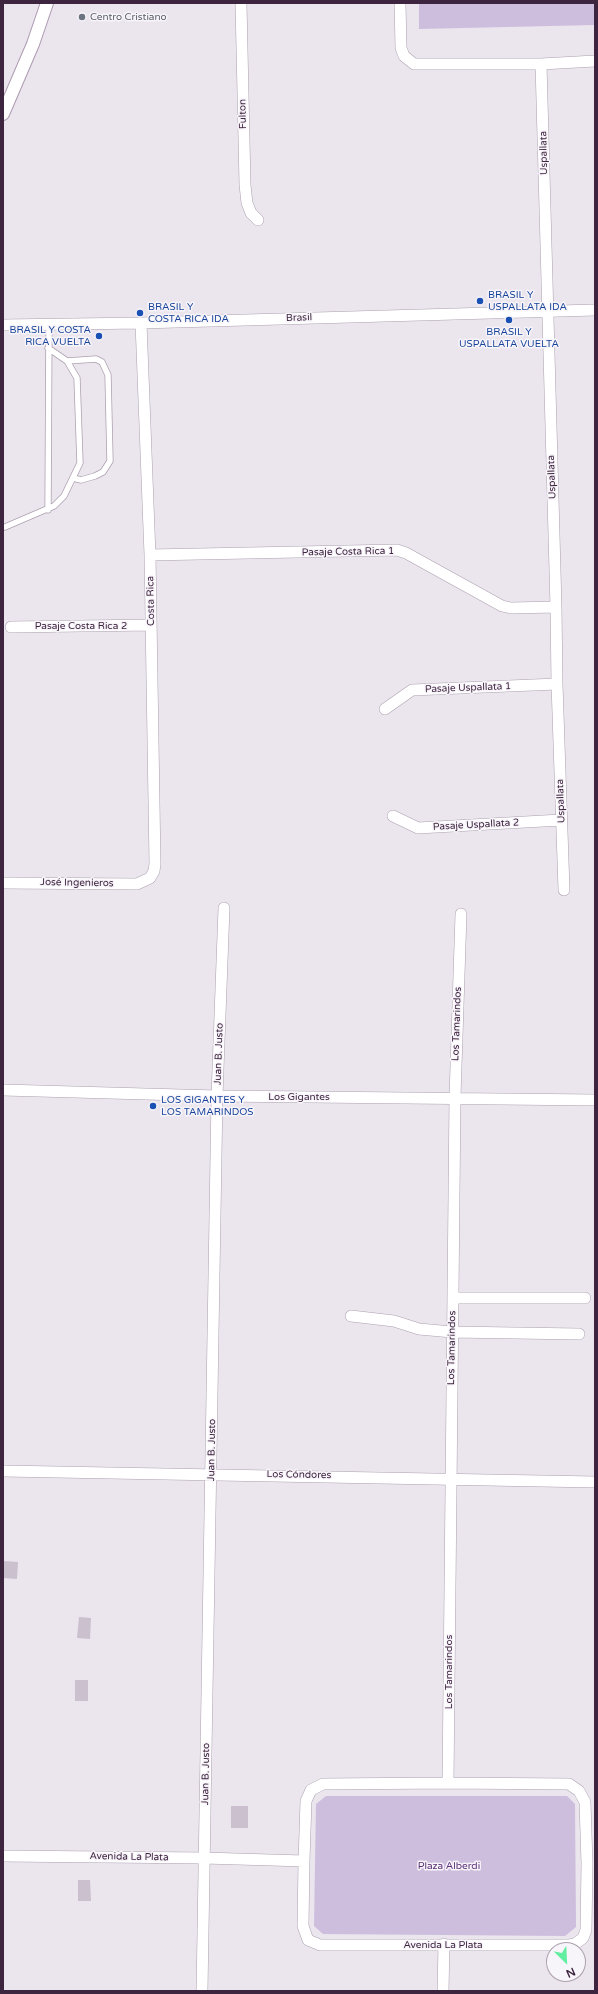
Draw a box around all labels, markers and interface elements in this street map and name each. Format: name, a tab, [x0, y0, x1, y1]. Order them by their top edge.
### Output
place label: Centro Cristiano	[90, 11, 167, 23]
marker: Centro Cristiano	[77, 12, 87, 22]
street label: Fulton	[237, 99, 249, 129]
street label: Uspallata	[538, 131, 550, 175]
place label: BRASIL Y USPALLATA IDA	[488, 289, 567, 312]
marker: BRASIL Y USPALLATA IDA	[475, 296, 485, 306]
place label: BRASIL Y COSTA RICA IDA	[148, 301, 229, 324]
marker: BRASIL Y COSTA RICA IDA	[135, 308, 145, 318]
street label: Brasil	[286, 312, 312, 324]
marker: BRASIL Y USPALLATA VUELTA	[504, 315, 514, 325]
place label: BRASIL Y COSTA RICA VUELTA	[10, 324, 91, 348]
place label: BRASIL Y USPALLATA VUELTA	[459, 326, 559, 350]
marker: BRASIL Y COSTA RICA VUELTA	[94, 331, 104, 341]
street label: Uspallata	[545, 455, 559, 499]
street label: Pasaje Costa Rica 1	[302, 545, 394, 559]
street label: Costa Rica	[145, 576, 157, 626]
street label: Pasaje Costa Rica 2	[35, 620, 127, 632]
street label: Pasaje Uspallata 1	[425, 680, 511, 696]
street label: Uspallata	[554, 779, 568, 823]
street label: Pasaje Uspallata 2	[433, 817, 519, 833]
street label: José Ingenieros	[40, 876, 114, 890]
street label: Los Tamarindos	[450, 987, 464, 1061]
street label: Juan B. Justo	[212, 1023, 226, 1085]
street label: Los Gigantes	[268, 1091, 330, 1103]
place label: LOS GIGANTES Y LOS TAMARINDOS	[161, 1094, 253, 1118]
marker: LOS GIGANTES Y LOS TAMARINDOS	[148, 1101, 158, 1111]
street label: Los Tamarindos	[445, 1311, 459, 1385]
street label: Juan B. Justo	[205, 1419, 219, 1481]
street label: Los Cóndores	[267, 1468, 331, 1482]
street label: Los Tamarindos	[443, 1635, 455, 1709]
street label: Juan B. Justo	[199, 1743, 213, 1805]
street label: Avenida La Plata	[89, 1850, 169, 1864]
park label: Plaza Alberdi	[418, 1860, 480, 1872]
street label: Avenida La Plata	[403, 1939, 483, 1951]
north arrow	[546, 1942, 586, 1982]
text: N	[564, 1965, 577, 1980]

